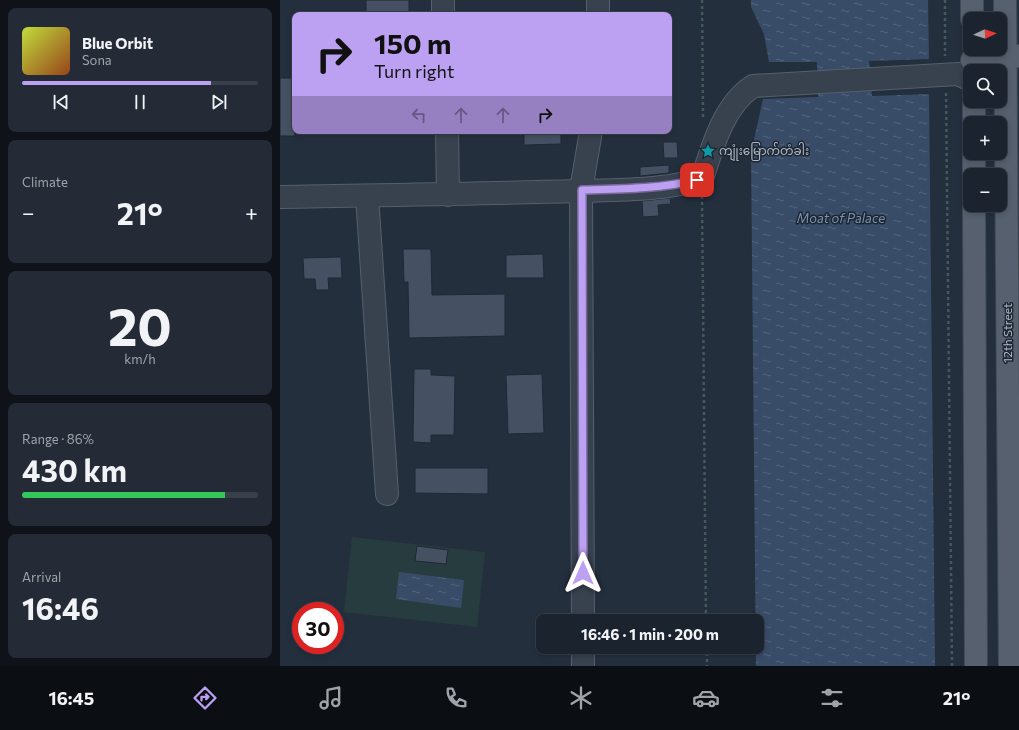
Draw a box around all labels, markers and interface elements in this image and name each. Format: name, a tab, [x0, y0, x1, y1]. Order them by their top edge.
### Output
north arrow	[963, 12, 1007, 56]
map controls	[963, 12, 1007, 212]
text: 150 m	[374, 26, 451, 60]
icon: right	[308, 28, 360, 80]
text: Blue Orbit	[82, 34, 153, 52]
text: Sona	[82, 52, 112, 68]
text: Turn right	[374, 60, 454, 82]
button: search	[963, 64, 1007, 108]
icon: previous	[50, 91, 72, 113]
icon: pause	[129, 91, 151, 113]
icon: next	[208, 91, 230, 113]
icon: left	[408, 104, 430, 126]
icon: ahead	[450, 104, 472, 126]
icon: ahead	[492, 104, 514, 126]
icon: right	[534, 104, 556, 126]
button: +	[963, 116, 1007, 160]
place label: ကျုံးမြောက်တံခါး	[719, 142, 809, 161]
place icon: ကျုံးမြောက်တံခါး	[700, 143, 716, 159]
pin	[680, 163, 714, 197]
button: −	[963, 168, 1007, 212]
icon: arrive	[686, 169, 708, 191]
text: Climate	[22, 174, 68, 190]
text: 21°	[117, 194, 163, 231]
text: −	[22, 199, 35, 226]
text: +	[245, 199, 258, 226]
water label: Moat of Palace	[797, 210, 885, 226]
text: 20	[108, 293, 172, 357]
street label: 12th Street	[1000, 303, 1014, 363]
text: km/h	[124, 351, 156, 367]
text: Range · 86%	[22, 431, 94, 447]
text: 430 km	[22, 451, 127, 488]
position arrow	[562, 552, 604, 594]
text: Arrival	[22, 569, 61, 585]
text: 16:46	[22, 589, 99, 626]
speed limit sign: 30	[292, 602, 344, 654]
text: 16:46 · 1 min · 200 m	[581, 625, 719, 643]
icon: directions	[191, 684, 219, 712]
icon: music	[317, 684, 345, 712]
icon: phone	[442, 684, 470, 712]
icon: climate	[567, 684, 595, 712]
icon: car	[692, 684, 720, 712]
icon: filters	[818, 684, 846, 712]
text: 16:45	[49, 687, 94, 709]
text: 21°	[943, 687, 970, 709]

